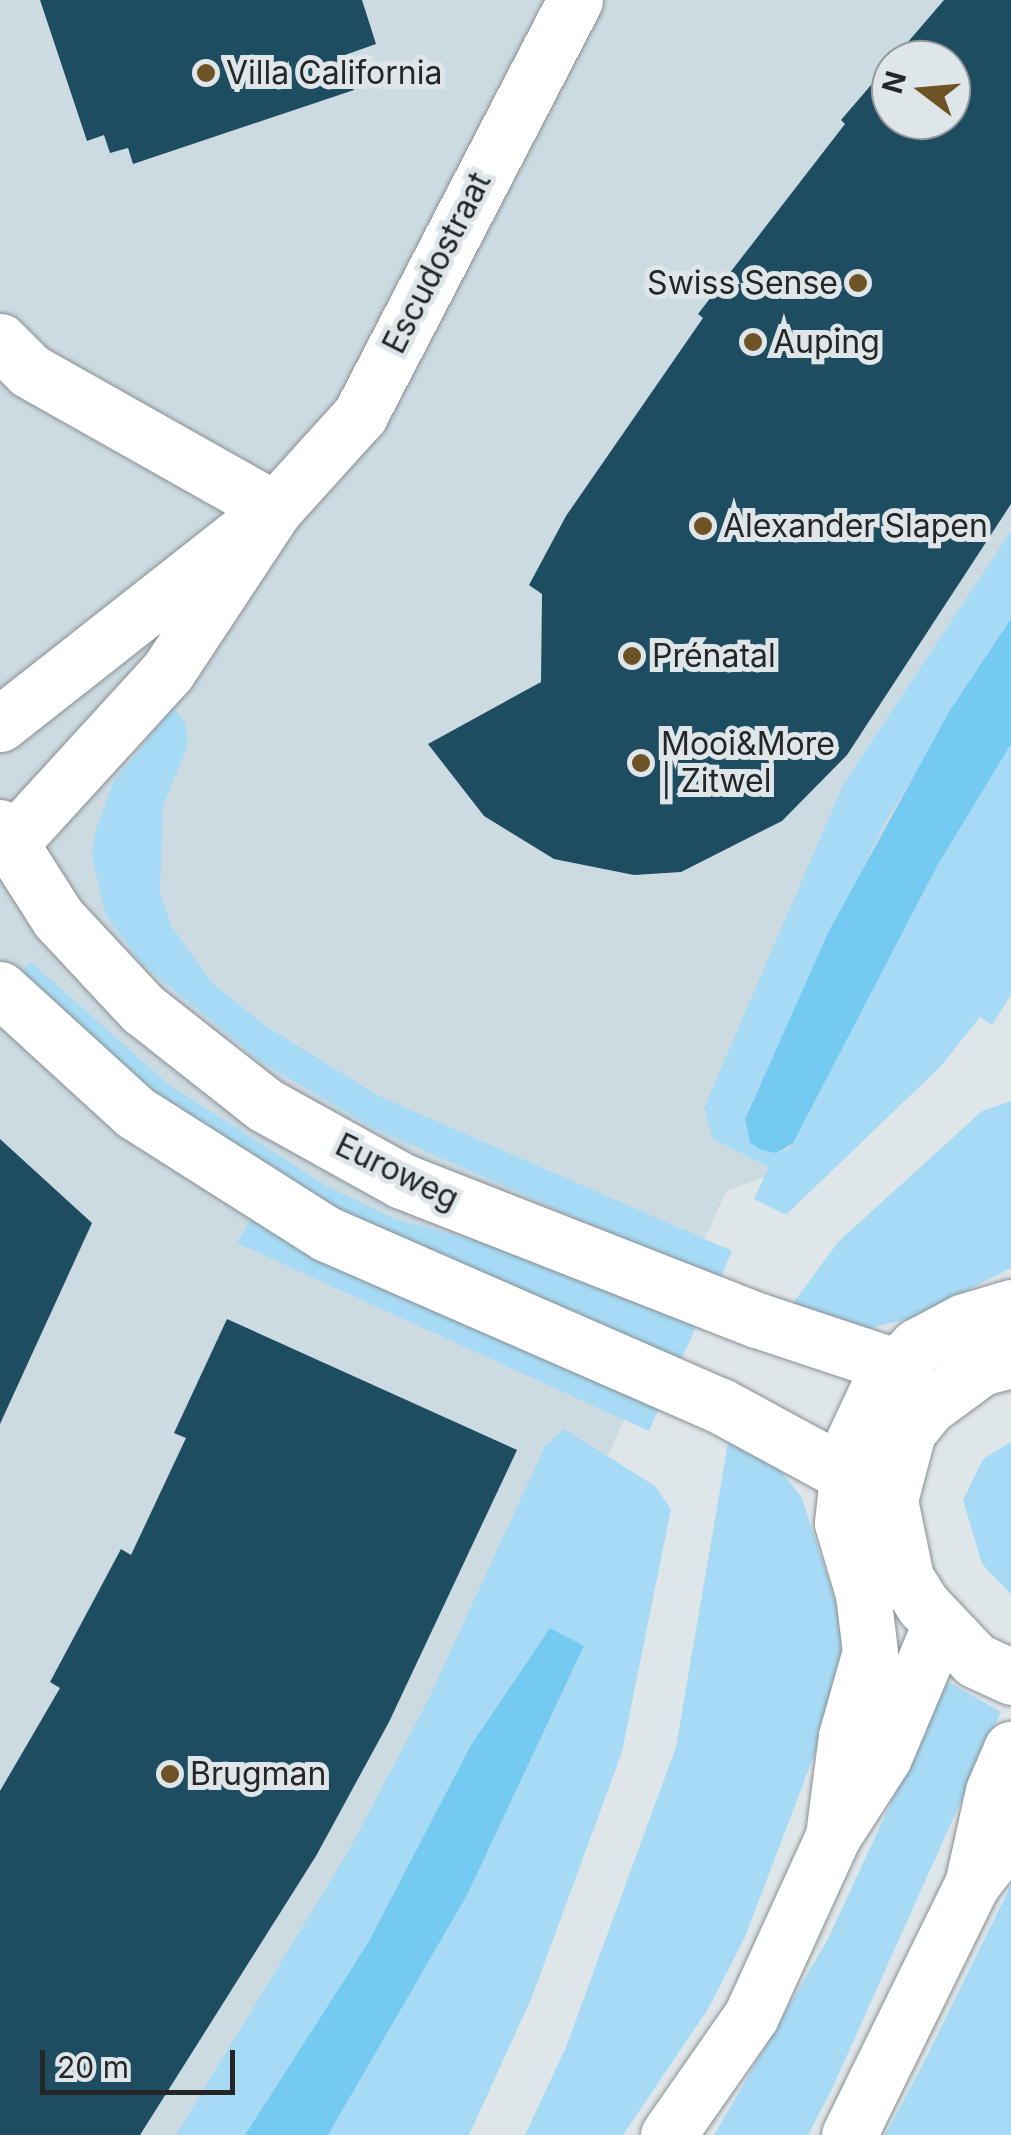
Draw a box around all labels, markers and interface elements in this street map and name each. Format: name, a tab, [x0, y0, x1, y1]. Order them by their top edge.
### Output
north arrow	[871, 40, 971, 140]
place label: Villa California	[226, 54, 442, 92]
marker: Villa California	[195, 62, 217, 84]
text: N	[875, 67, 913, 97]
street label: Escudostraat	[375, 166, 499, 360]
place label: Swiss Sense	[647, 264, 838, 302]
marker: Swiss Sense	[847, 272, 869, 294]
place label: Auping	[773, 323, 880, 361]
marker: Auping	[742, 331, 764, 353]
place label: Alexander Slapen	[723, 507, 988, 545]
marker: Alexander Slapen	[692, 515, 714, 537]
place label: Prénatal	[652, 637, 776, 675]
marker: Prénatal	[621, 645, 643, 667]
place label: Mooi&More | Zitwel	[661, 726, 835, 801]
marker: Mooi&More | Zitwel	[630, 752, 652, 774]
street label: Euroweg	[329, 1126, 465, 1218]
place label: Brugman	[190, 1755, 326, 1793]
marker: Brugman	[159, 1763, 181, 1785]
scale bar	[45, 2030, 240, 2092]
text: 20 m	[57, 2049, 129, 2085]

